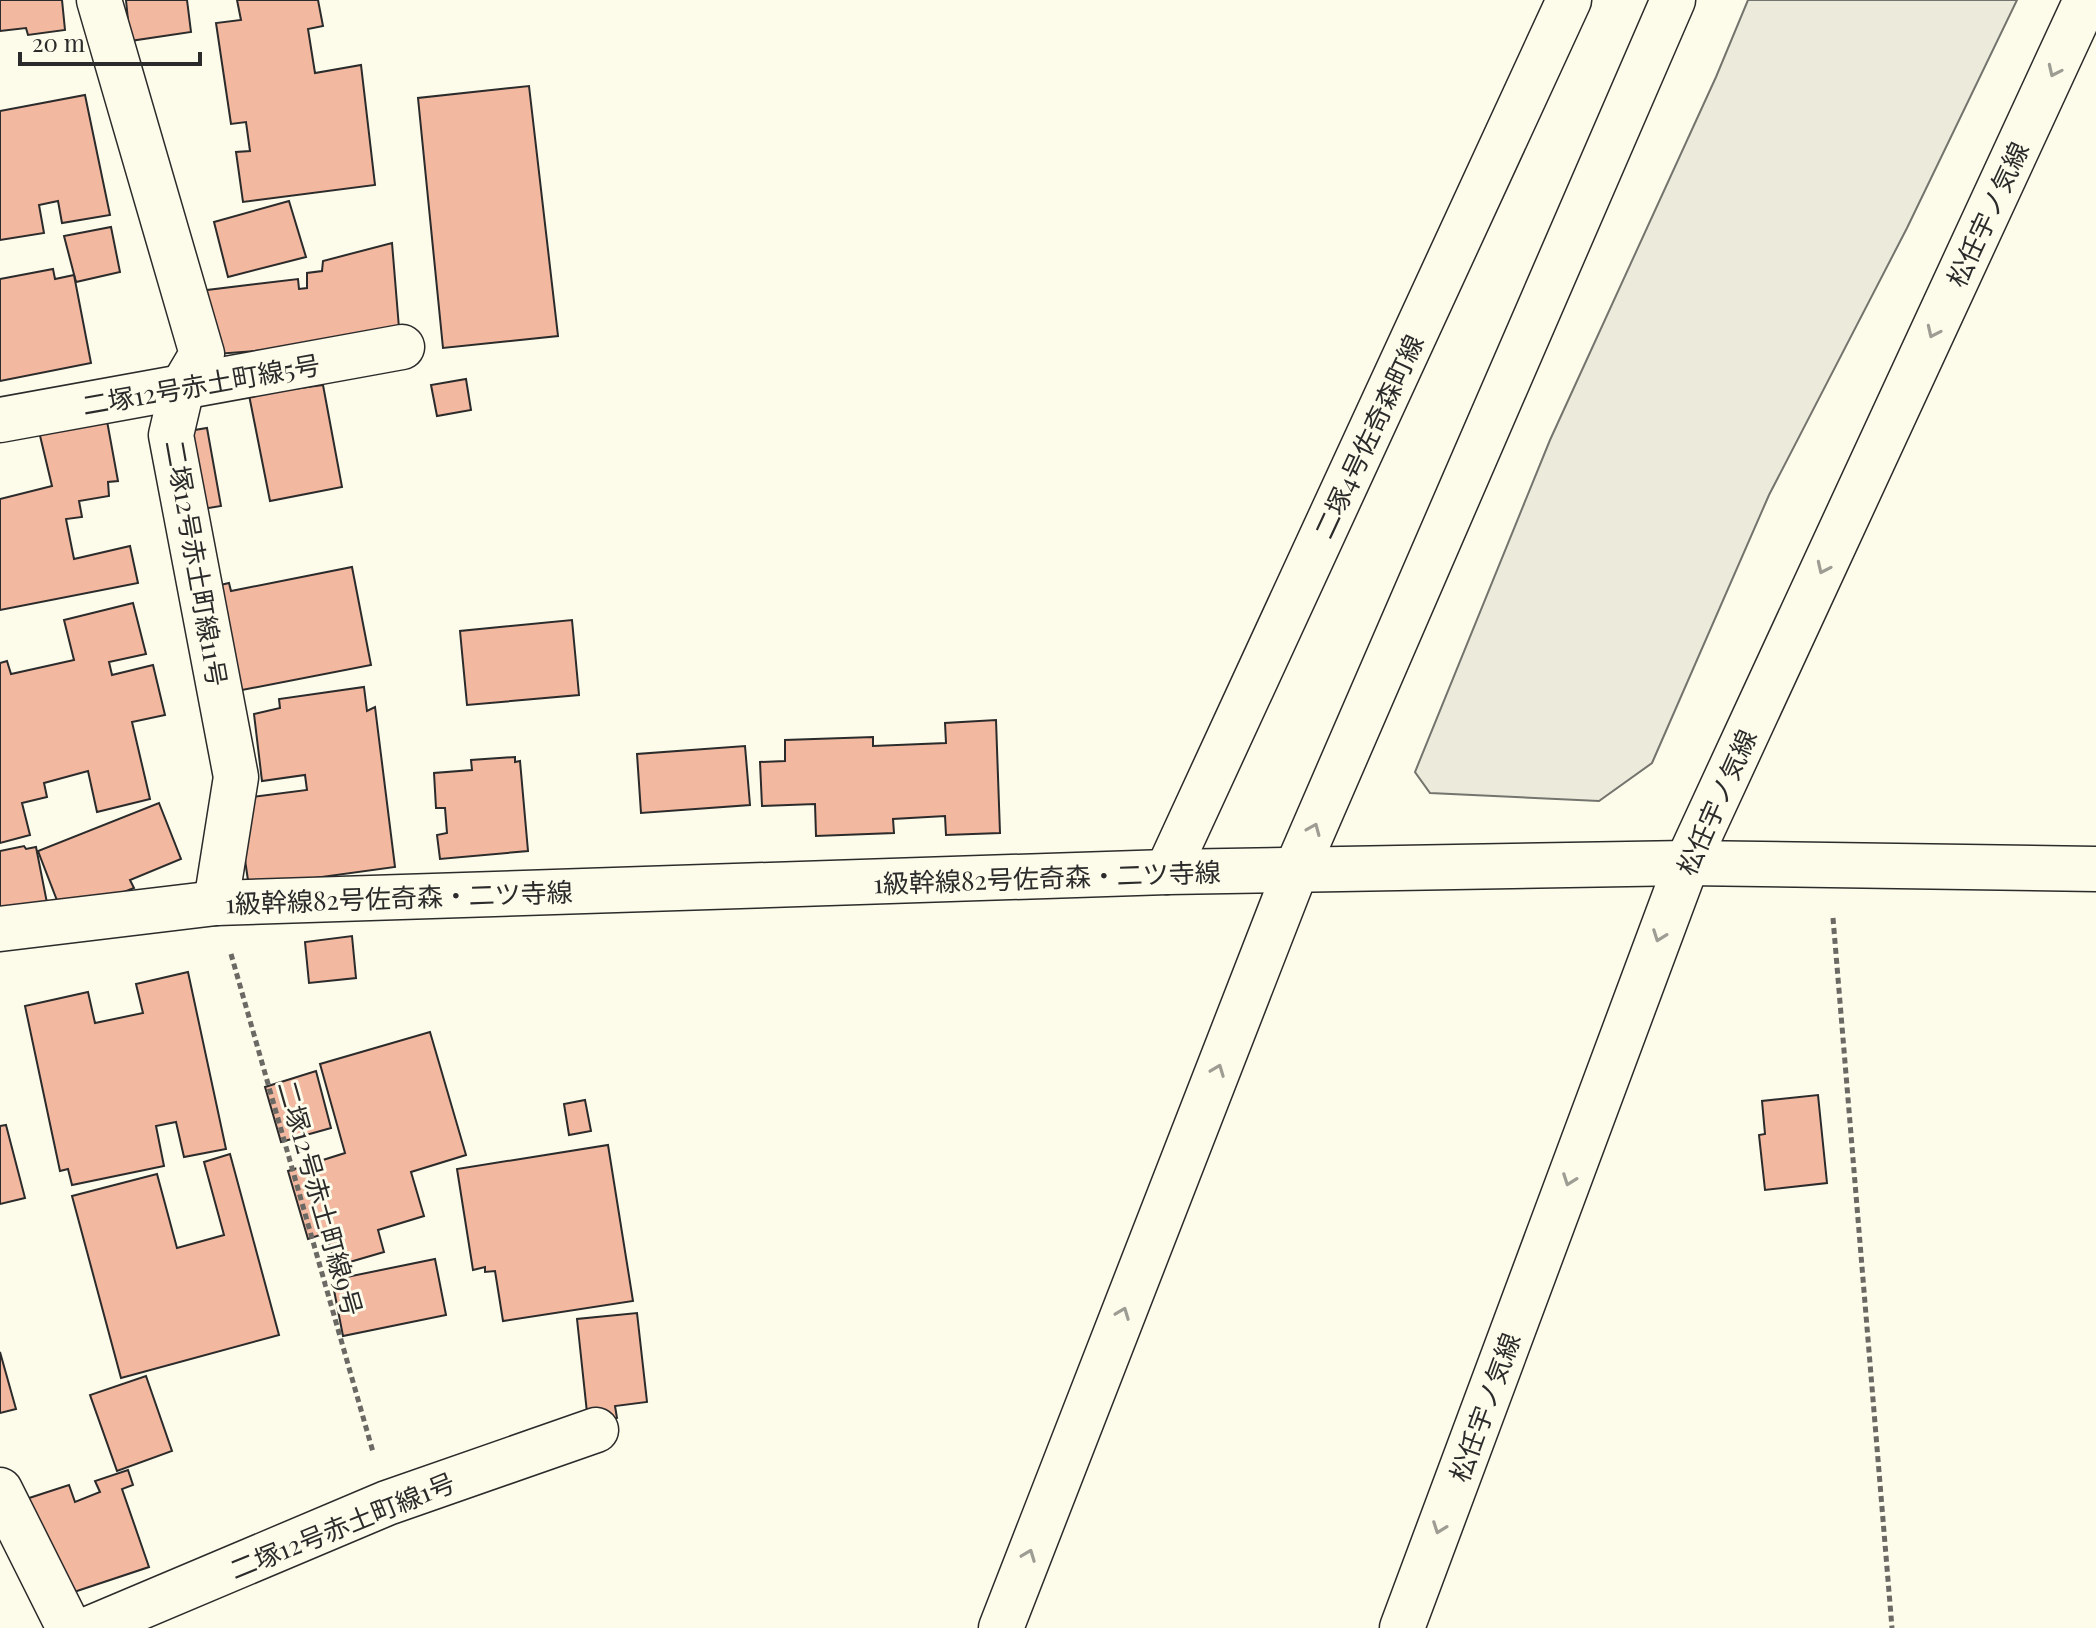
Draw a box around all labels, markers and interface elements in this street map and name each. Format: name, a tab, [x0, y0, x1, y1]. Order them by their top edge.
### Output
scale bar	[20, 16, 200, 66]
text: 20 m	[32, 26, 85, 58]
one-way arrow	[2047, 62, 2063, 77]
street label: 松任宇ノ気線	[1938, 136, 2036, 292]
one-way arrow	[1926, 324, 1942, 338]
street label: 二塚4号佐奇森町線	[1305, 329, 1431, 543]
street label: 二塚12号赤土町線5号	[79, 346, 323, 422]
street label: 二塚12号赤土町線11号	[158, 437, 236, 689]
one-way arrow	[1817, 560, 1833, 574]
street label: 松任宇ノ気線	[1668, 724, 1764, 880]
one-way arrow	[1304, 823, 1320, 837]
street label: 1級幹線82号佐奇森・二ツ寺線	[873, 853, 1221, 901]
street label: 1級幹線82号佐奇森・二ツ寺線	[225, 873, 573, 921]
one-way arrow	[1652, 928, 1669, 942]
one-way arrow	[1208, 1064, 1225, 1078]
street label: 二塚12号赤土町線9号	[271, 1076, 371, 1320]
one-way arrow	[1562, 1172, 1579, 1186]
one-way arrow	[1113, 1307, 1130, 1321]
street label: 松任宇ノ気線	[1441, 1328, 1527, 1486]
street label: 二塚12号赤土町線1号	[224, 1464, 460, 1586]
one-way arrow	[1432, 1520, 1449, 1534]
one-way arrow	[1019, 1549, 1036, 1563]

